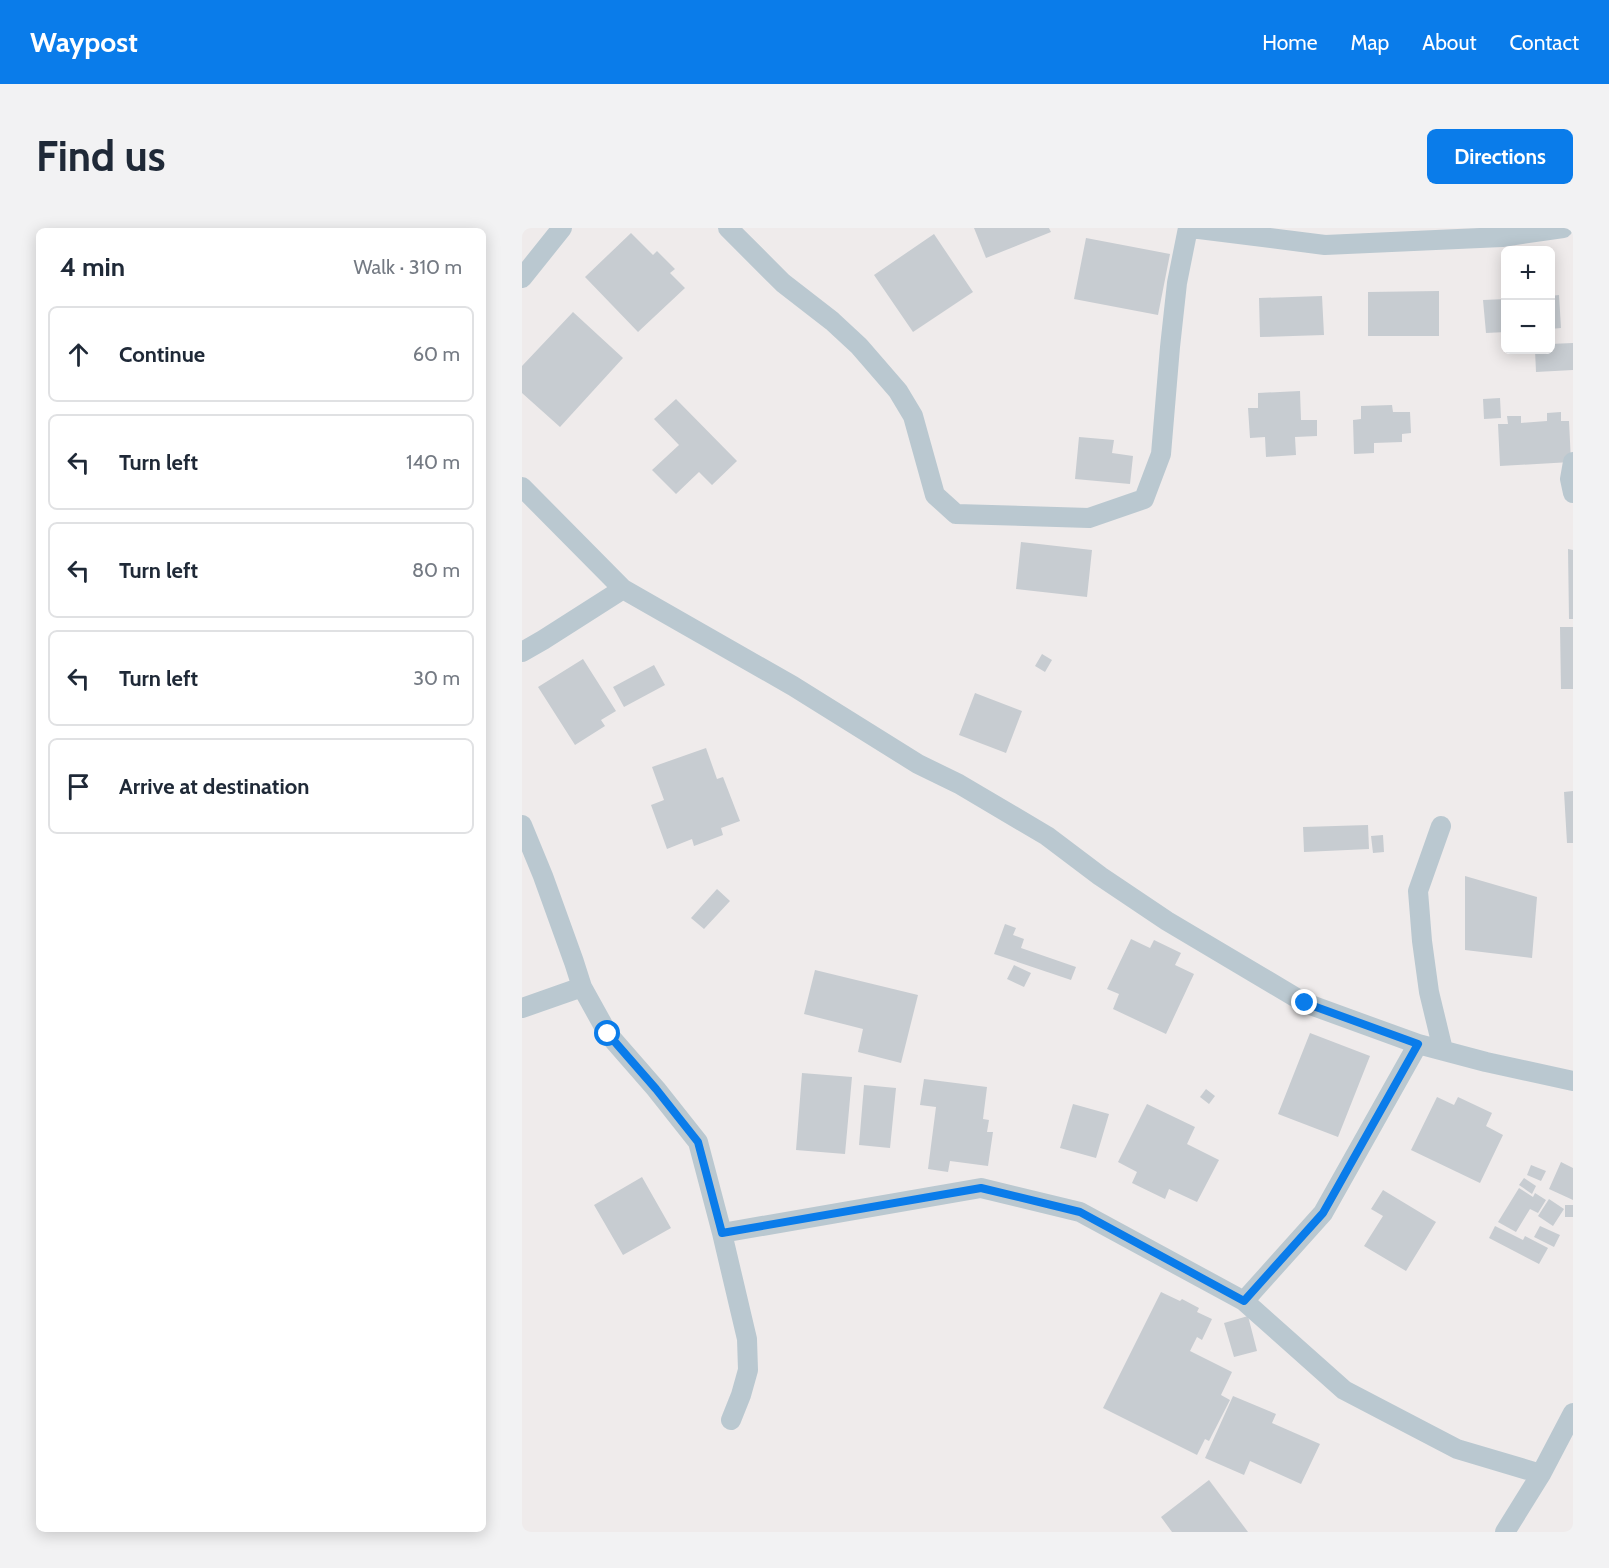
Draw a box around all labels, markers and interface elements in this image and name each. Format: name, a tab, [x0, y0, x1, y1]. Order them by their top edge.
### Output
text: Waypost	[30, 25, 138, 59]
text: Home	[1262, 30, 1318, 55]
text: Map	[1351, 30, 1389, 55]
text: About	[1422, 30, 1476, 55]
text: Contact	[1509, 30, 1579, 55]
button: Directions	[1427, 129, 1573, 184]
text: Find us	[36, 130, 165, 182]
map controls	[1501, 246, 1555, 354]
button: +	[1501, 246, 1555, 300]
text: 4 min	[60, 251, 125, 283]
text: Walk · 310 m	[354, 255, 462, 279]
button: −	[1501, 300, 1555, 354]
icon: ahead	[62, 338, 95, 371]
text: Continue	[119, 341, 205, 368]
text: 60 m	[413, 342, 460, 366]
icon: left	[62, 446, 95, 479]
text: Turn left	[119, 449, 198, 476]
text: 140 m	[406, 450, 460, 474]
icon: left	[62, 554, 95, 587]
text: Turn left	[119, 557, 198, 584]
text: 80 m	[412, 558, 460, 582]
icon: left	[62, 662, 95, 695]
text: Turn left	[119, 665, 198, 692]
text: 30 m	[413, 666, 460, 690]
icon: arrive	[62, 770, 95, 803]
text: Arrive at destination	[119, 773, 309, 800]
route end	[1291, 989, 1317, 1015]
route start	[594, 1020, 620, 1046]

